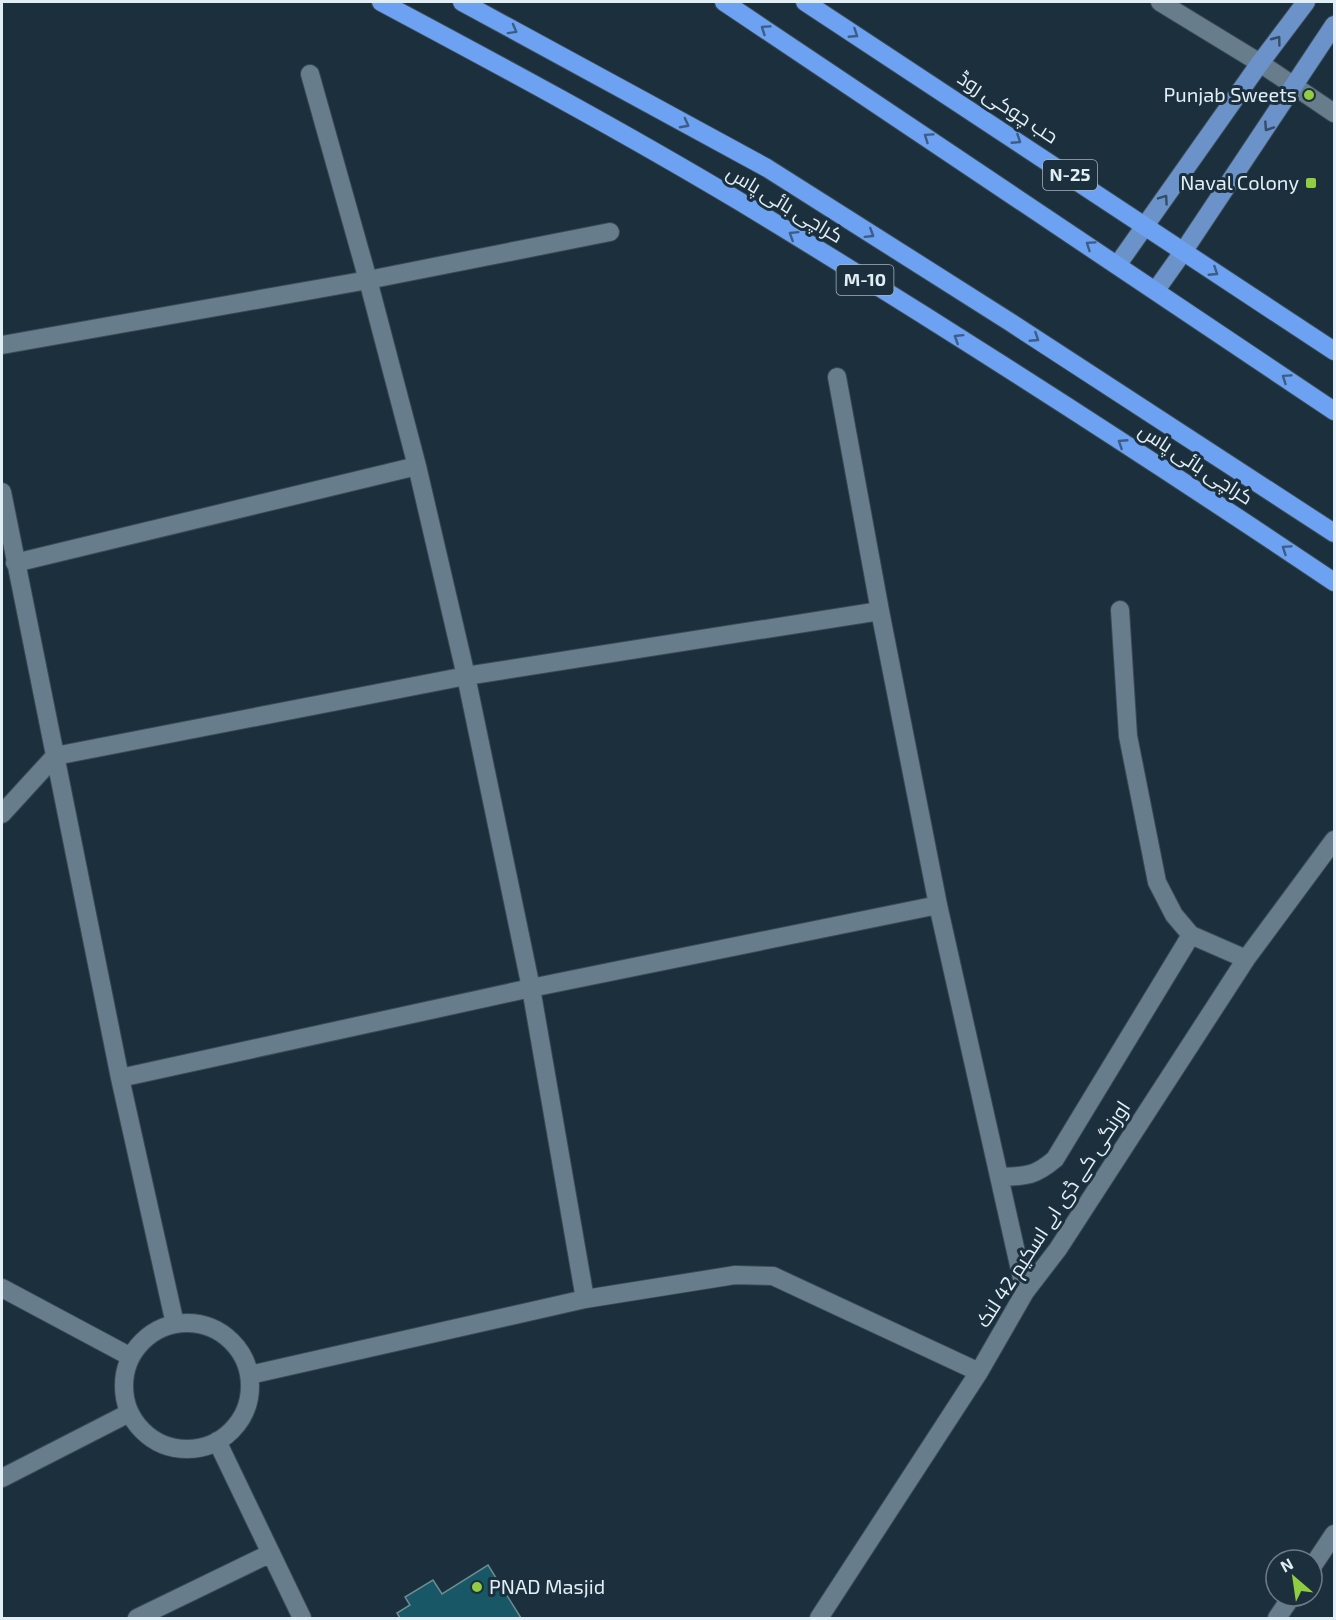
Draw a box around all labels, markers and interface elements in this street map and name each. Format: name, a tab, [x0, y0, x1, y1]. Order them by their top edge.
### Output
one-way arrow	[507, 23, 518, 34]
one-way arrow	[761, 25, 772, 36]
one-way arrow	[848, 26, 858, 38]
one-way arrow	[1270, 36, 1281, 47]
street label: حب چوکی روڈ	[953, 65, 1063, 149]
place label: Punjab Sweets	[1164, 82, 1297, 106]
marker: Punjab Sweets	[1302, 88, 1316, 102]
one-way arrow	[678, 117, 689, 128]
one-way arrow	[1264, 120, 1275, 131]
one-way arrow	[923, 133, 934, 144]
one-way arrow	[1011, 133, 1021, 145]
street label: کراچی بائی پاس	[722, 159, 848, 249]
road number: N-25	[1043, 160, 1097, 190]
place label: Naval Colony	[1180, 170, 1299, 194]
marker: Naval Colony	[1304, 176, 1318, 190]
one-way arrow	[1157, 195, 1168, 206]
one-way arrow	[864, 226, 875, 237]
one-way arrow	[789, 230, 799, 242]
one-way arrow	[1086, 241, 1097, 252]
road number: M-10	[836, 265, 894, 295]
one-way arrow	[1207, 265, 1218, 276]
one-way arrow	[1028, 331, 1039, 342]
one-way arrow	[954, 333, 964, 345]
one-way arrow	[1282, 374, 1293, 385]
street label: کراچی بائی پاس	[1134, 417, 1258, 511]
one-way arrow	[1118, 439, 1129, 450]
one-way arrow	[1282, 545, 1292, 557]
street label: اورنگی کے ڈی اے اسکیم 42 لنک	[970, 1096, 1137, 1333]
north arrow	[1264, 1548, 1324, 1608]
text: N	[1277, 1553, 1296, 1576]
place label: PNAD Masjid	[489, 1574, 605, 1598]
marker: PNAD Masjid	[470, 1580, 484, 1594]

